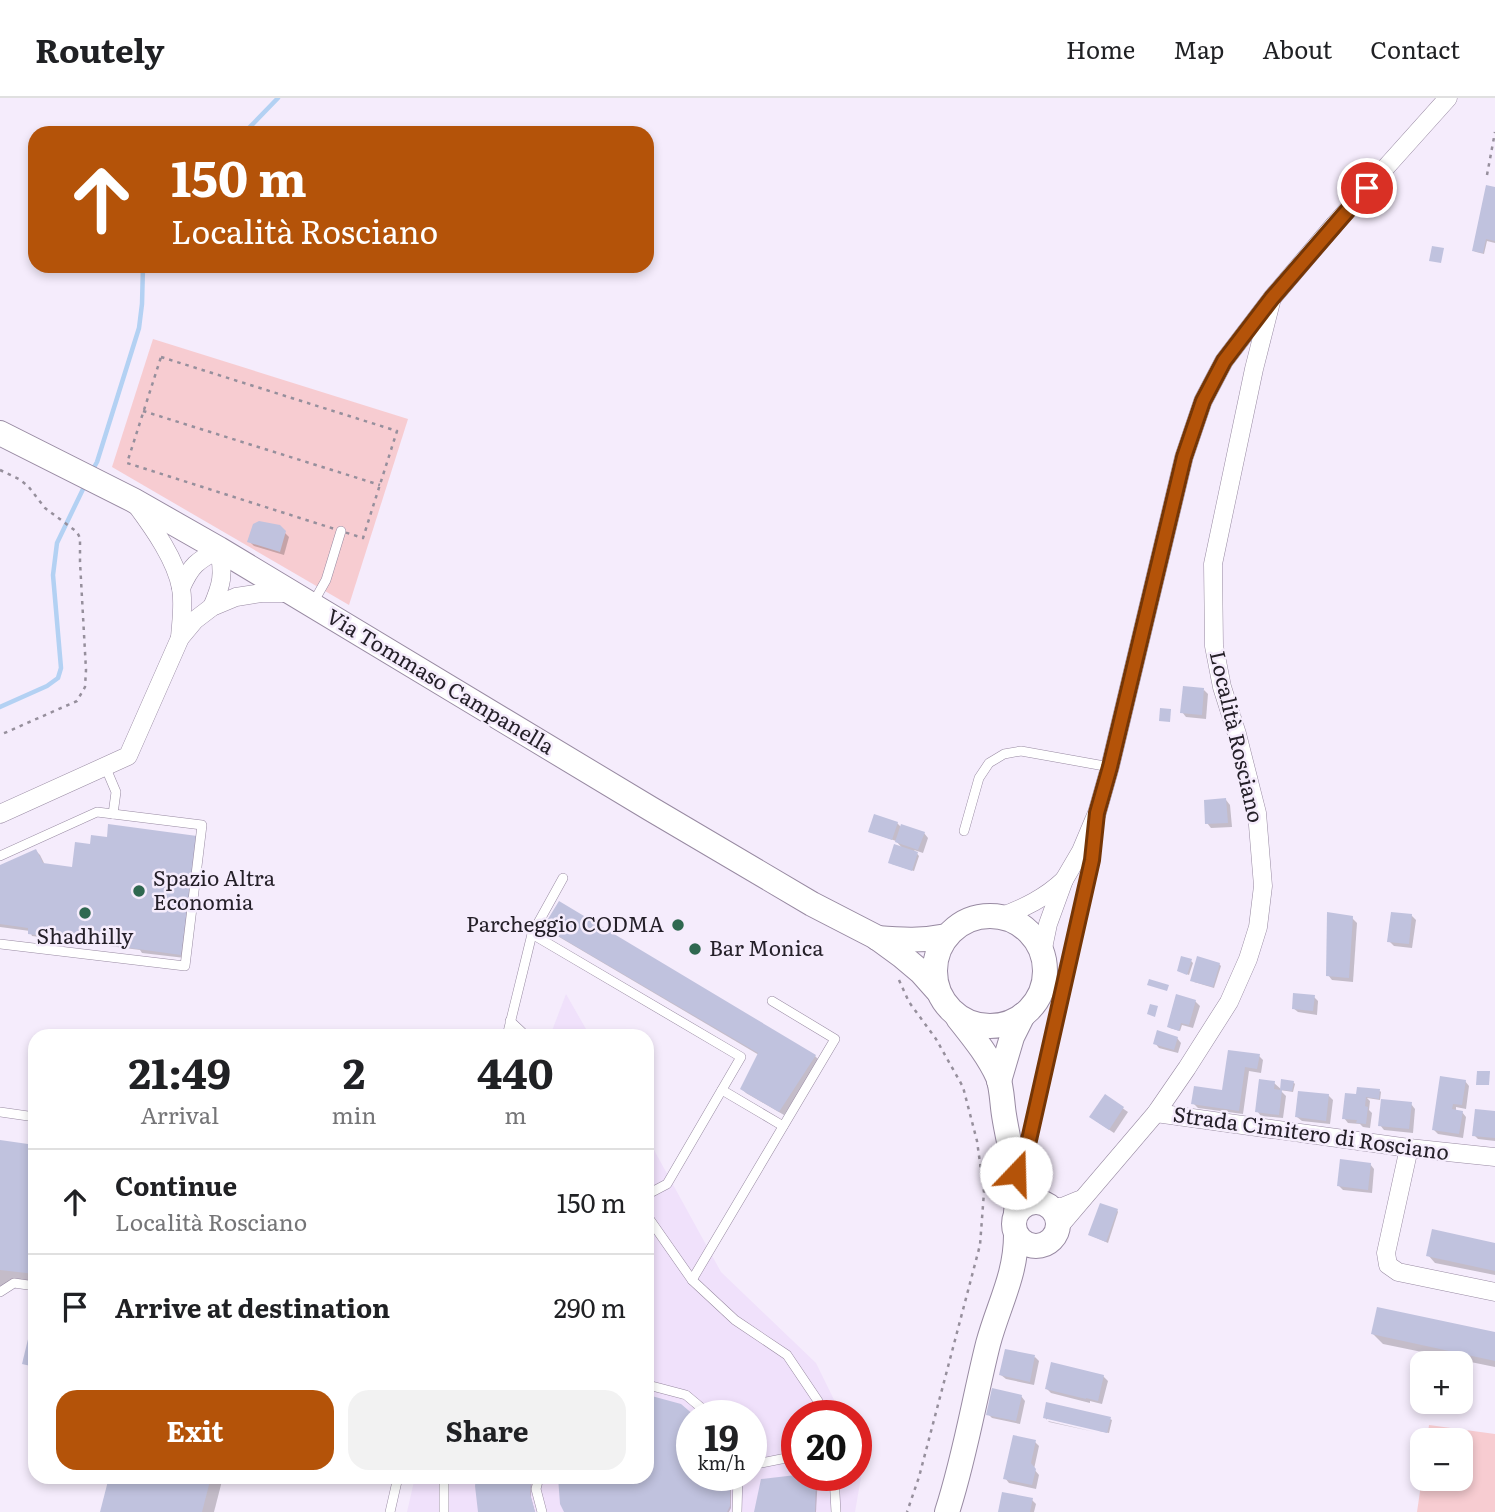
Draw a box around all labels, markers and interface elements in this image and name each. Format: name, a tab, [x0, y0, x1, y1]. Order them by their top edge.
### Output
text: Routely	[35, 24, 164, 73]
text: Home	[1066, 31, 1135, 66]
text: Map	[1173, 31, 1224, 66]
text: About	[1262, 31, 1332, 66]
text: Contact	[1370, 31, 1460, 66]
text: 150 m	[171, 139, 307, 212]
icon: ahead	[56, 154, 147, 245]
pin	[1337, 158, 1397, 218]
icon: arrive	[1348, 169, 1386, 207]
text: Località Rosciano	[171, 206, 438, 254]
street label: Via Tommaso Campanella	[321, 599, 562, 761]
street label: Località Rosciano	[1204, 647, 1273, 825]
place label: Spazio Altra Economia	[153, 861, 276, 916]
marker: Spazio Altra Economia	[131, 883, 147, 899]
marker: Shadhilly	[77, 905, 93, 921]
place label: Parcheggio CODMA	[466, 907, 665, 938]
marker: Parcheggio CODMA	[670, 917, 686, 933]
place label: Shadhilly	[37, 919, 134, 950]
place label: Bar Monica	[709, 931, 824, 962]
marker: Bar Monica	[687, 941, 703, 957]
text: 21:49	[128, 1040, 231, 1102]
text: 2	[343, 1040, 365, 1102]
text: 440	[477, 1040, 554, 1102]
text: Arrival	[140, 1097, 219, 1131]
text: min	[331, 1097, 377, 1131]
text: m	[504, 1097, 526, 1131]
street label: Strada Cimitero di Rosciano	[1171, 1097, 1451, 1166]
position arrow	[979, 1136, 1053, 1210]
text: Continue	[115, 1165, 237, 1204]
text: 150 m	[557, 1182, 626, 1221]
icon: ahead	[56, 1183, 94, 1221]
text: Località Rosciano	[115, 1204, 307, 1238]
text: Arrive at destination	[115, 1287, 390, 1326]
text: 290 m	[554, 1287, 626, 1326]
icon: arrive	[56, 1288, 94, 1326]
map controls	[1410, 1351, 1473, 1491]
button: +	[1410, 1351, 1473, 1414]
button: Exit	[56, 1390, 334, 1470]
button: Share	[348, 1390, 626, 1470]
speed limit sign: 20	[781, 1400, 872, 1491]
text: 19	[704, 1410, 739, 1462]
button: −	[1410, 1428, 1473, 1491]
text: km/h	[698, 1449, 745, 1476]

